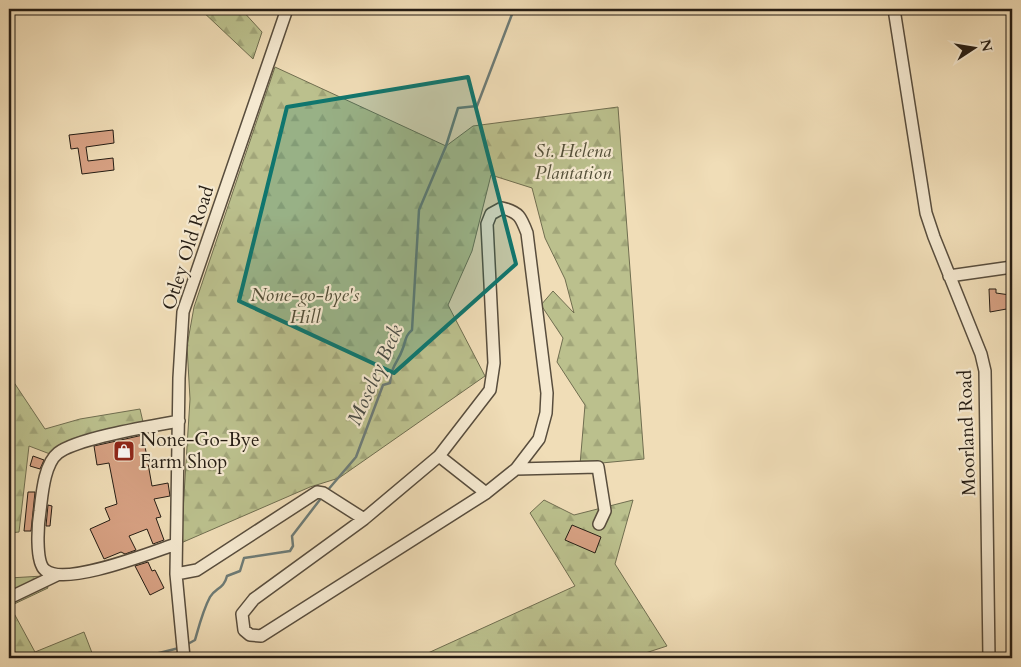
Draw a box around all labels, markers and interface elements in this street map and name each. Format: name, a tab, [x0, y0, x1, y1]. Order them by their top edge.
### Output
north arrow	[948, 22, 998, 72]
text: N	[976, 37, 997, 53]
park label: St. Helena Plantation	[534, 138, 612, 186]
street label: Otley Old Road	[156, 183, 220, 313]
park label: None-go-bye's Hill	[251, 282, 360, 330]
water label: Moseley Beck	[341, 320, 409, 430]
street label: Moorland Road	[952, 369, 982, 497]
place label: None-Go-Bye Farm Shop	[140, 427, 260, 475]
shop icon: None-Go-Bye Farm Shop	[112, 439, 136, 463]

